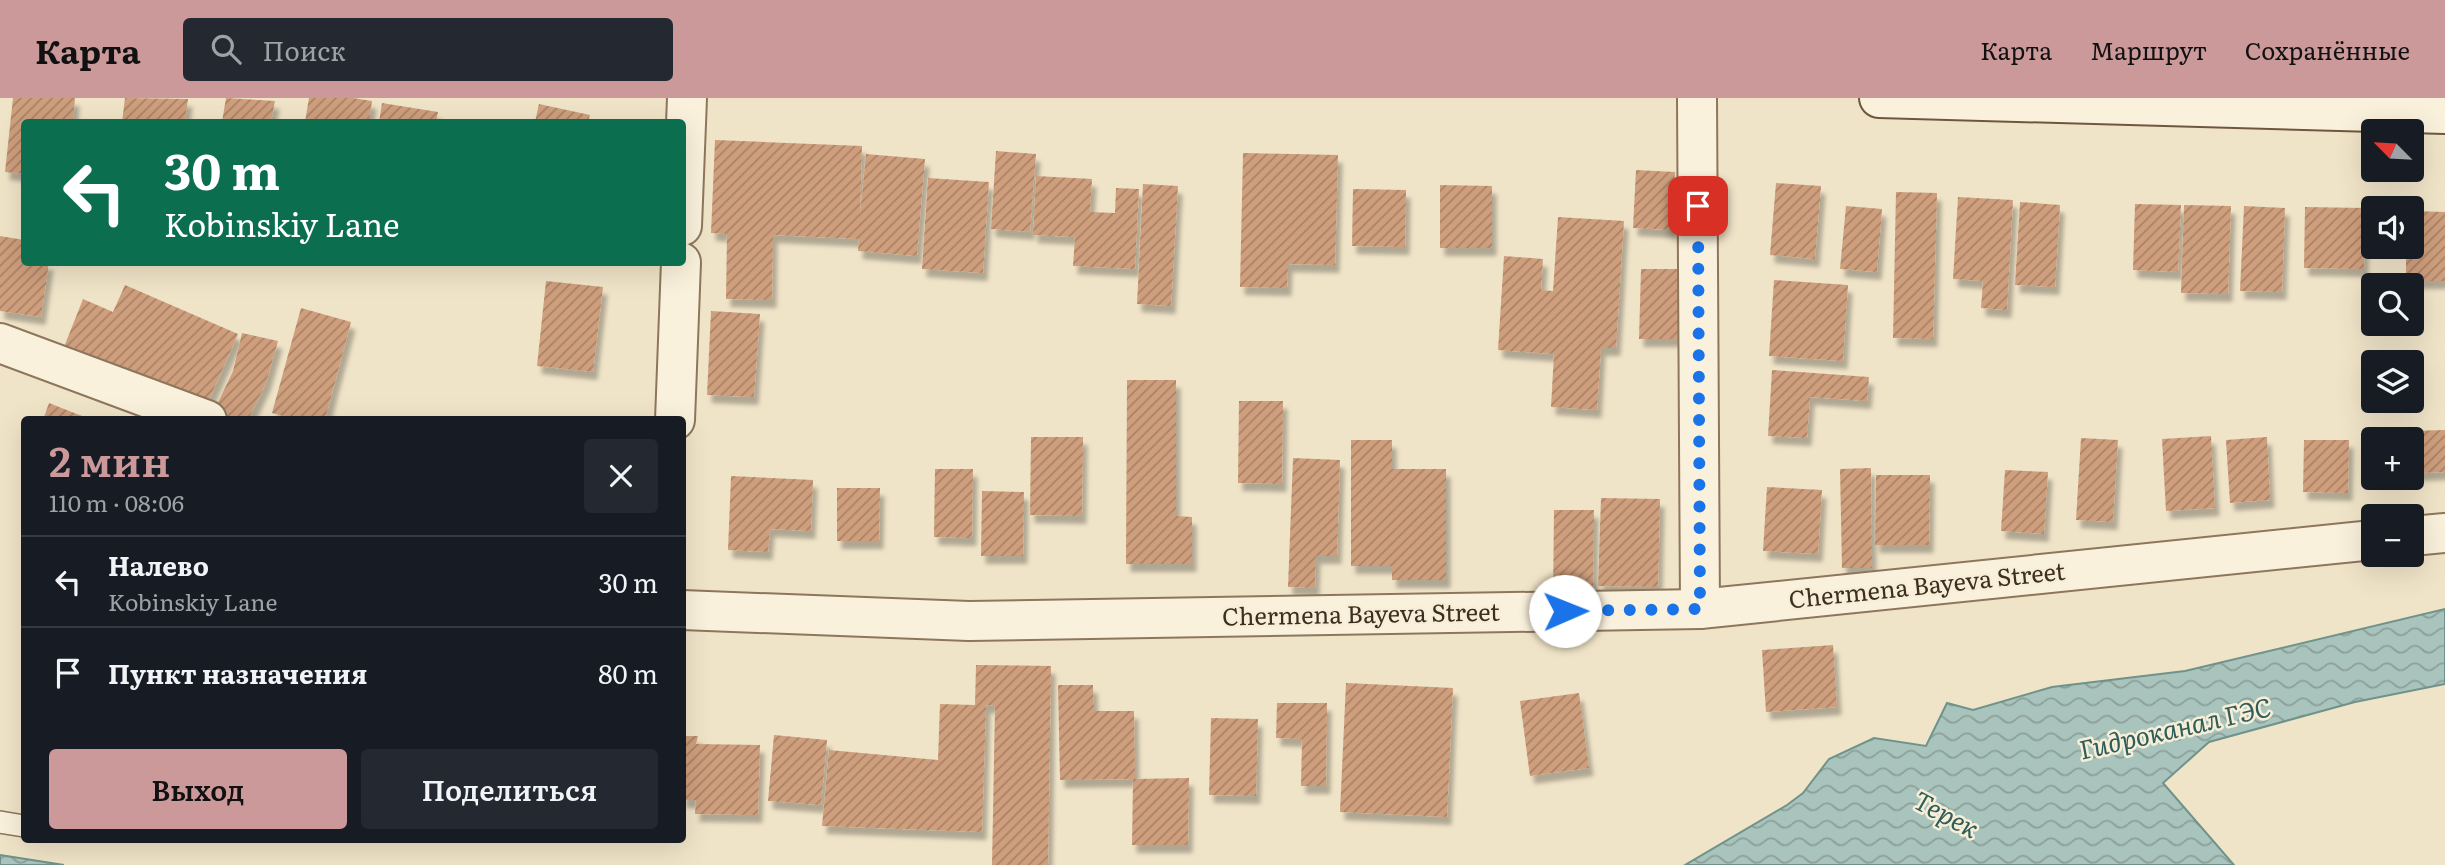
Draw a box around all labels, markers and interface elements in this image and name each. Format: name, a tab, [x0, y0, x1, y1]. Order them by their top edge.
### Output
search box	[183, 18, 673, 81]
text: Карта	[35, 25, 141, 74]
icon: search	[207, 30, 245, 68]
text: Поиск	[263, 30, 346, 69]
text: Карта	[1980, 32, 2052, 67]
text: Маршрут	[2090, 32, 2207, 67]
text: Сохранённые	[2245, 32, 2410, 67]
north arrow	[2361, 119, 2424, 182]
map controls	[2361, 119, 2424, 567]
text: 30 m	[164, 132, 280, 205]
icon: left	[49, 147, 140, 238]
pin	[1668, 176, 1728, 236]
icon: arrive	[1679, 187, 1717, 225]
button: sound	[2361, 196, 2424, 259]
text: Kobinskiy Lane	[164, 199, 400, 247]
button: search	[2361, 273, 2424, 336]
button: layers	[2361, 350, 2424, 413]
button: +	[2361, 427, 2424, 490]
text: 2 мин	[49, 428, 170, 490]
button: close	[584, 439, 658, 513]
text: 110 m · 08:06	[49, 485, 184, 519]
button: −	[2361, 504, 2424, 567]
text: Налево	[108, 545, 209, 584]
street label: Chermena Bayeva Street	[1787, 552, 2067, 615]
text: 30 m	[598, 562, 658, 601]
icon: left	[49, 563, 87, 601]
position arrow	[1528, 574, 1602, 648]
text: Kobinskiy Lane	[108, 584, 277, 618]
street label: Chermena Bayeva Street	[1222, 593, 1500, 632]
text: Пункт назначения	[108, 653, 367, 692]
text: 80 m	[598, 653, 658, 692]
icon: arrive	[49, 654, 87, 692]
water label: Гидроканал ГЭС	[2075, 686, 2274, 768]
button: Выход	[49, 749, 347, 829]
button: Поделиться	[361, 749, 658, 829]
water label: Терек	[1908, 779, 1987, 846]

